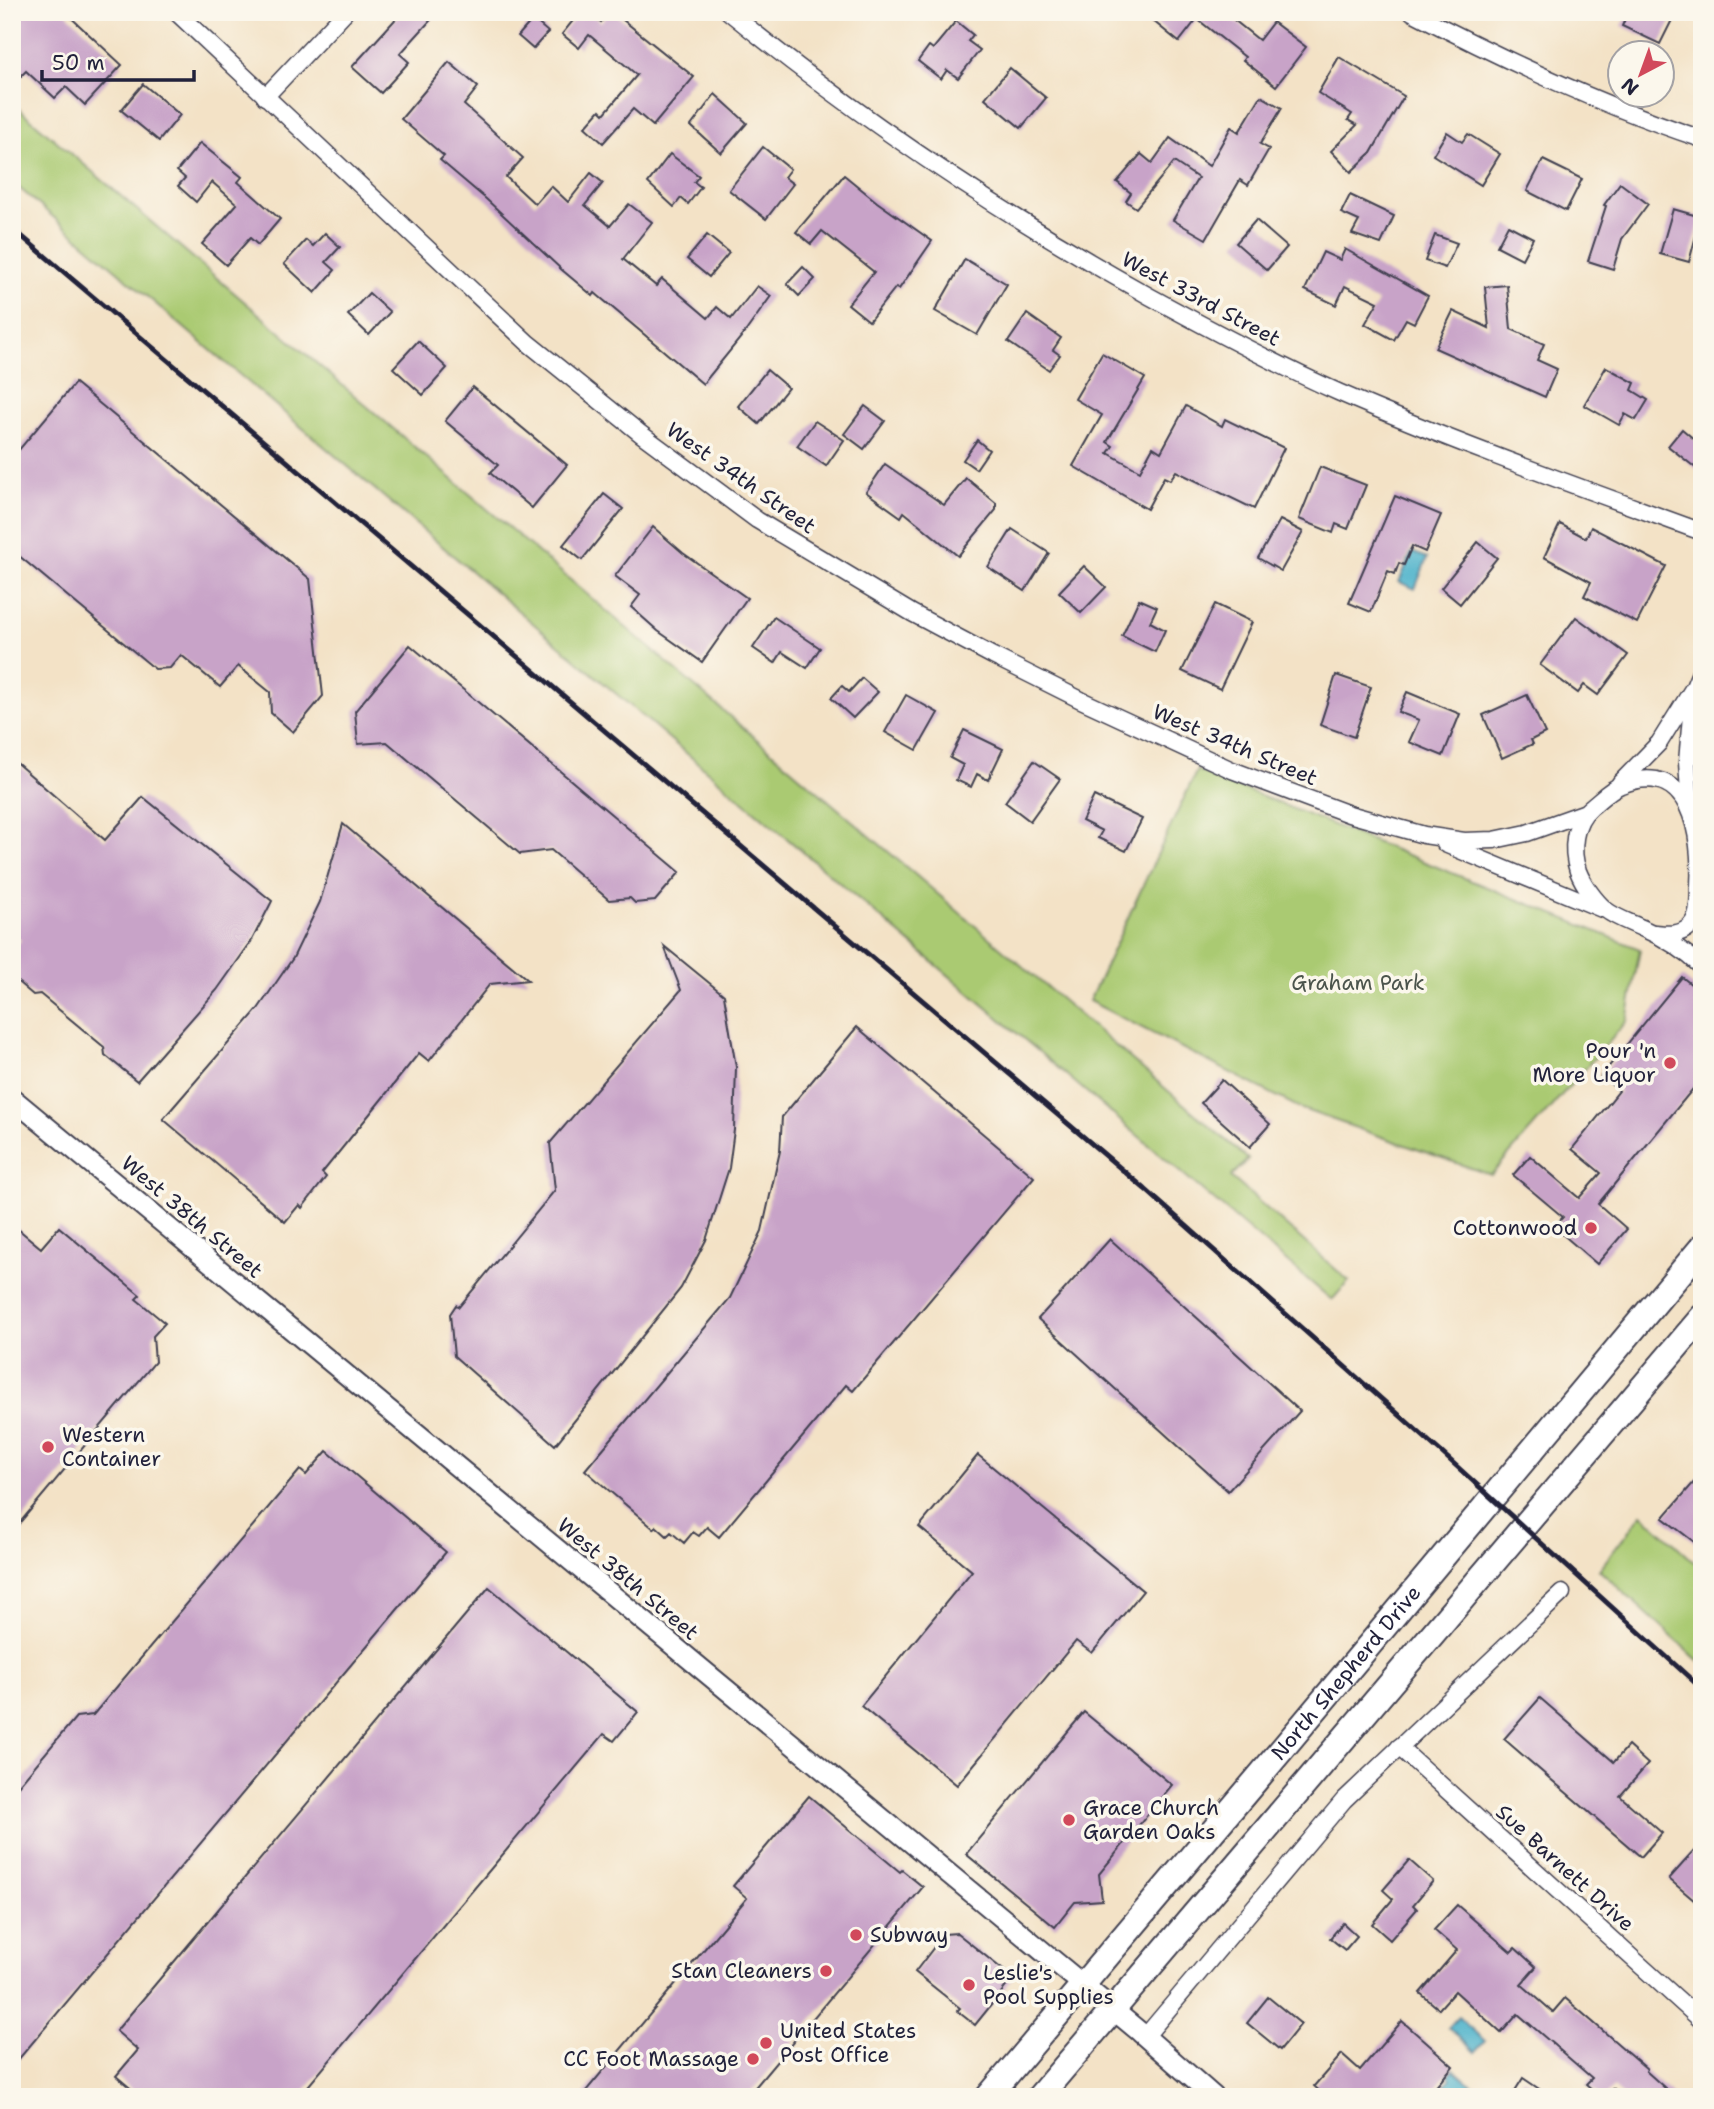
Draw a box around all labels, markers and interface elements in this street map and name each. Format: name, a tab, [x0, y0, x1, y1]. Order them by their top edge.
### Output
scale bar	[42, 38, 194, 82]
north arrow	[1606, 38, 1676, 108]
text: 50 m	[52, 49, 105, 77]
text: N	[1616, 72, 1644, 101]
street label: West 33rd Street	[1117, 245, 1285, 353]
street label: West 34th Street	[661, 416, 821, 540]
street label: West 34th Street	[1148, 698, 1322, 792]
park label: Graham Park	[1291, 969, 1425, 997]
place label: Pour 'n More Liquor	[1532, 1037, 1656, 1089]
marker: Pour 'n More Liquor	[1662, 1055, 1678, 1071]
street label: West 38th Street	[115, 1150, 269, 1284]
place label: Cottonwood	[1453, 1214, 1577, 1242]
marker: Cottonwood	[1583, 1220, 1599, 1236]
place label: Western Container	[62, 1421, 161, 1473]
marker: Western Container	[40, 1439, 56, 1455]
street label: West 38th Street	[551, 1512, 705, 1646]
street label: North Shepherd Drive	[1265, 1579, 1427, 1766]
place label: Grace Church Garden Oaks	[1083, 1794, 1219, 1846]
street label: Sue Barnett Drive	[1490, 1798, 1640, 1938]
marker: Grace Church Garden Oaks	[1061, 1812, 1077, 1828]
place label: Subway	[870, 1921, 948, 1949]
marker: Subway	[848, 1927, 864, 1943]
place label: Stan Cleaners	[671, 1957, 812, 1985]
place label: Leslie's Pool Supplies	[983, 1959, 1114, 2011]
marker: Stan Cleaners	[818, 1963, 834, 1979]
marker: Leslie's Pool Supplies	[961, 1977, 977, 1993]
place label: United States Post Office	[780, 2017, 917, 2069]
marker: United States Post Office	[758, 2035, 774, 2051]
place label: CC Foot Massage	[563, 2045, 739, 2073]
marker: CC Foot Massage	[745, 2051, 761, 2067]

